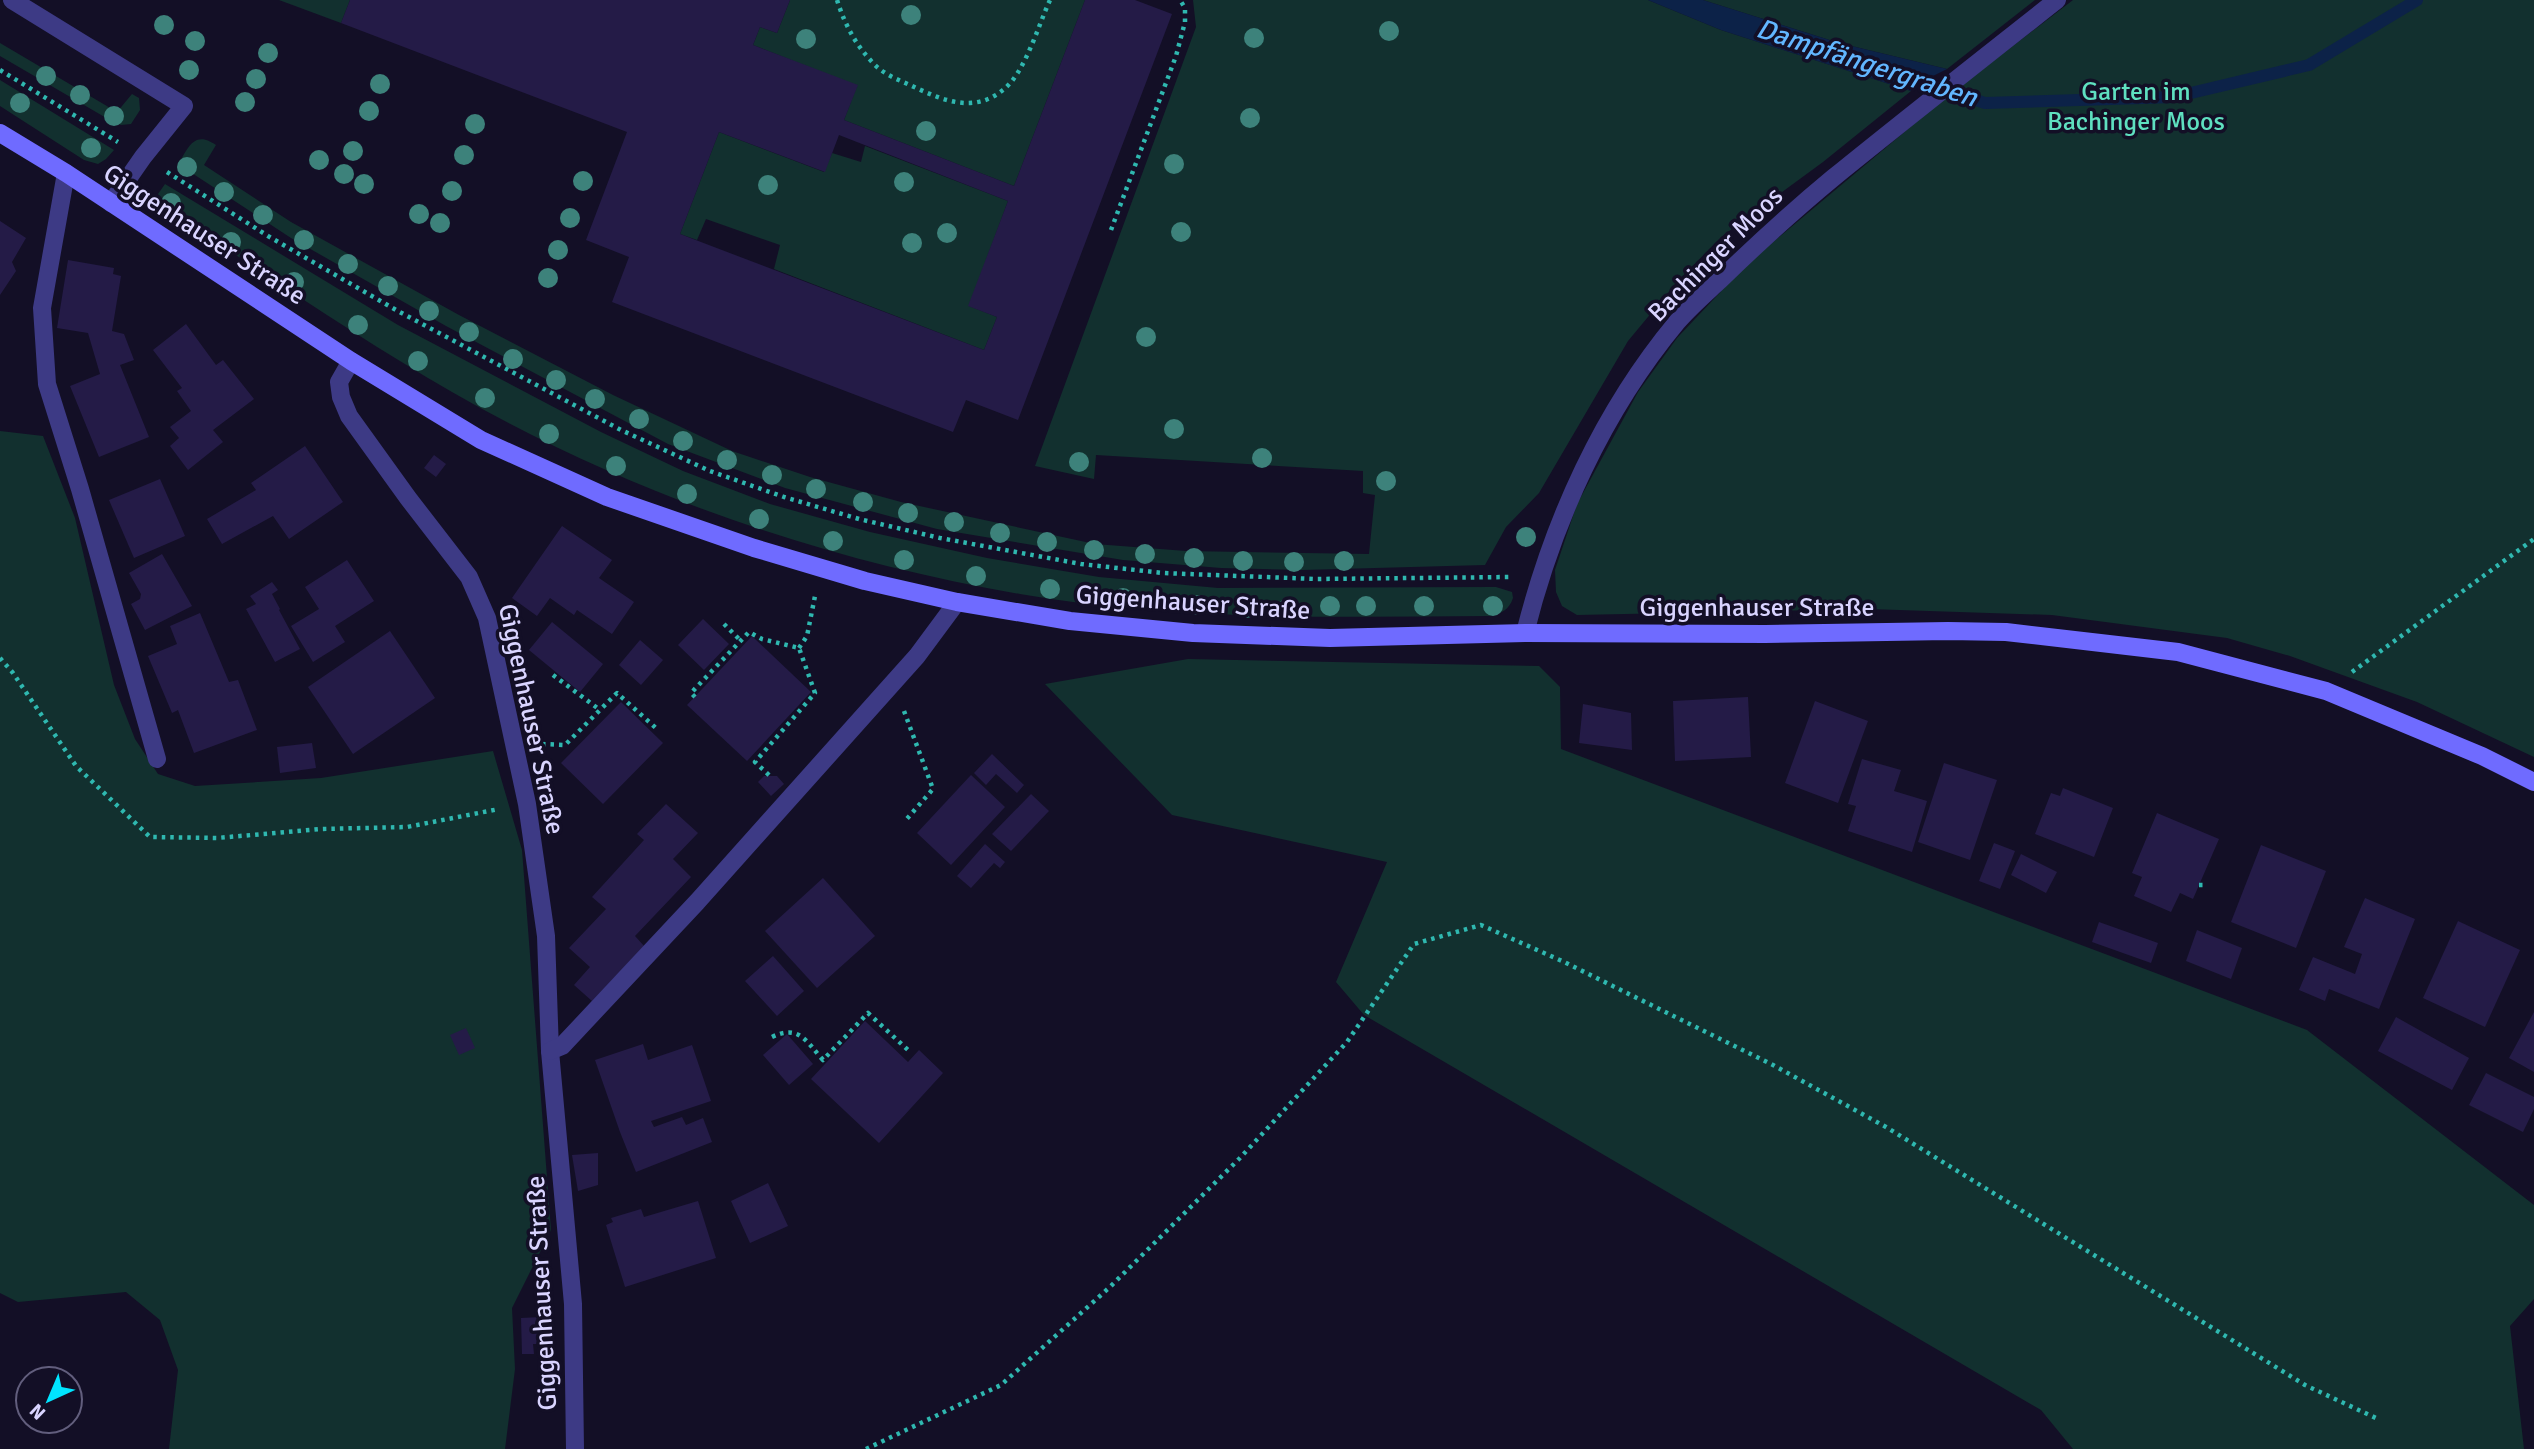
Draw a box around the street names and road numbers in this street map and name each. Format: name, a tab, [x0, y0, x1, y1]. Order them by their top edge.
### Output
street label: Giggenhauser Straße	[97, 157, 312, 312]
street label: Bachinger Moos	[1641, 180, 1790, 329]
street label: Giggenhauser Straße	[1075, 579, 1311, 627]
street label: Giggenhauser Straße	[1639, 592, 1875, 624]
street label: Giggenhauser Straße	[491, 601, 571, 838]
street label: Giggenhauser Straße	[520, 1175, 564, 1411]

